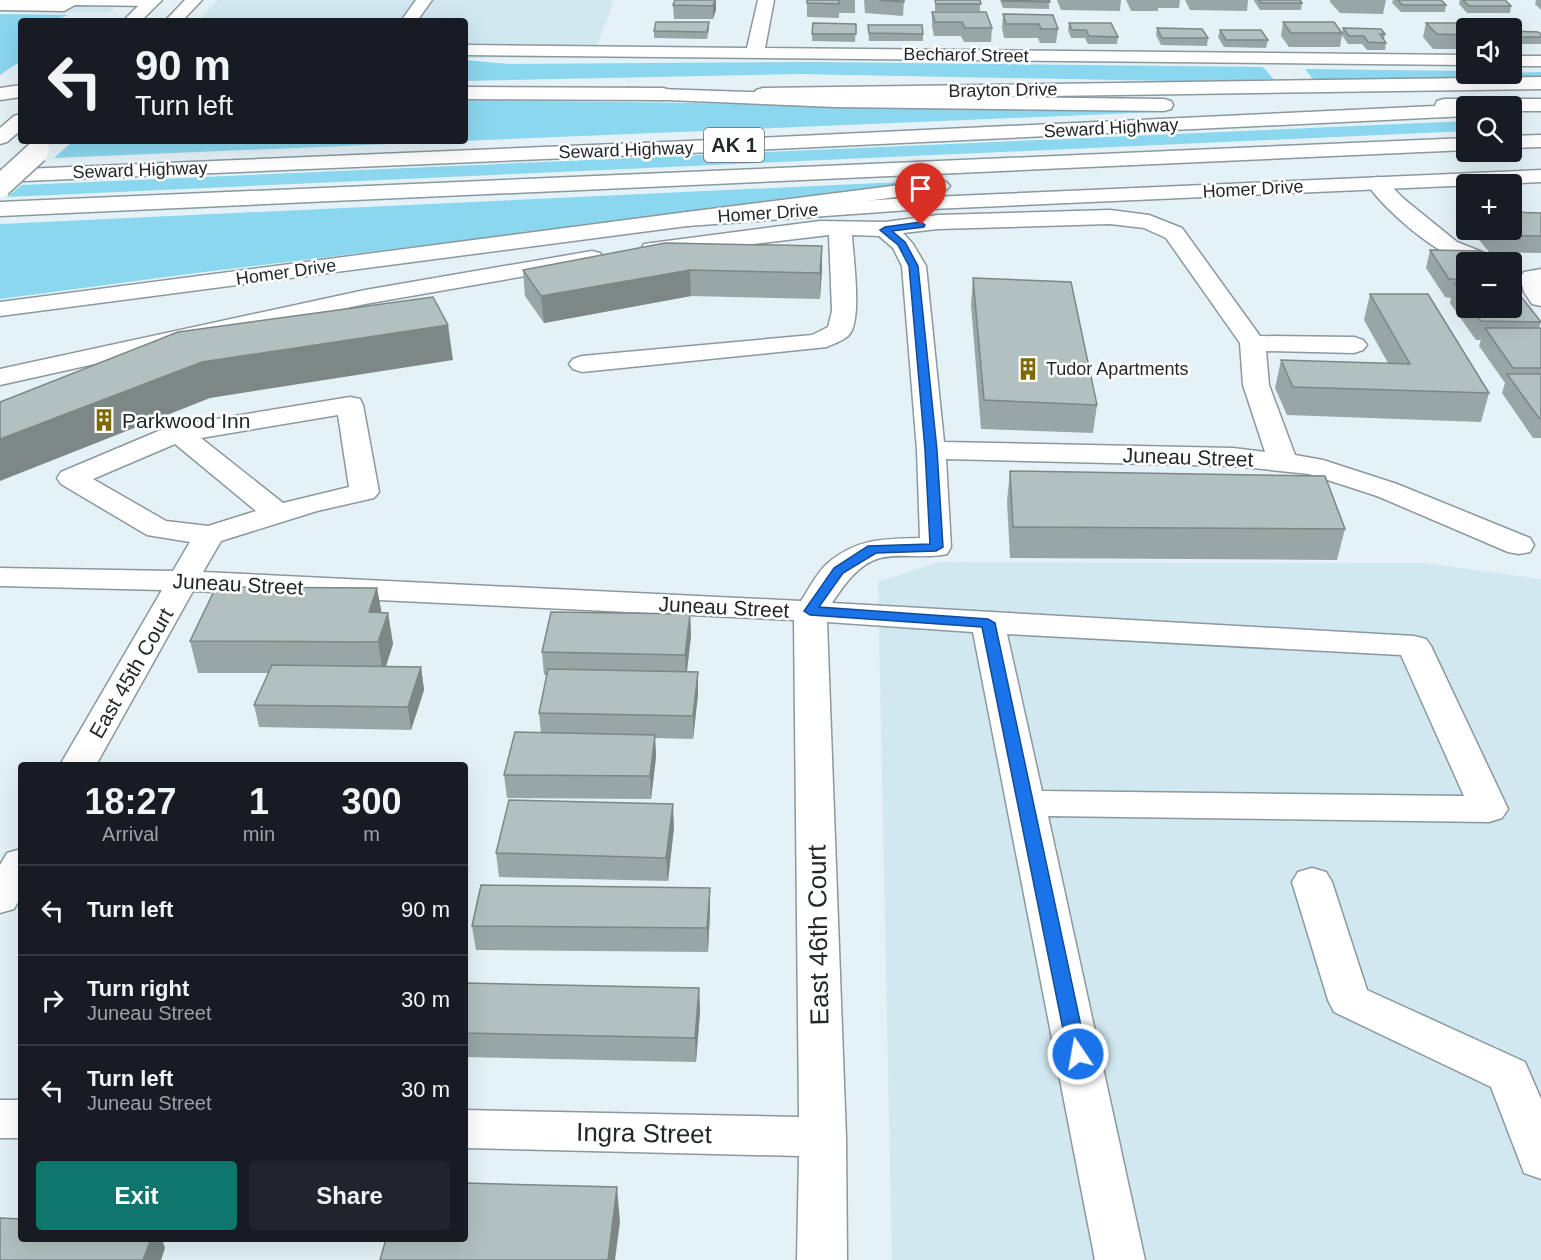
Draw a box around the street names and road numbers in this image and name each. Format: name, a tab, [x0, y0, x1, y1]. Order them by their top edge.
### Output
street label: Becharof Street	[903, 44, 1029, 66]
street label: Brayton Drive	[948, 79, 1058, 101]
street label: Seward Highway	[1043, 114, 1179, 142]
road number: AK 1	[704, 128, 764, 162]
street label: Seward Highway	[558, 138, 694, 162]
street label: Seward Highway	[72, 158, 208, 182]
street label: Homer Drive	[1202, 176, 1304, 202]
street label: Homer Drive	[717, 200, 819, 226]
street label: Homer Drive	[235, 255, 337, 289]
street label: Juneau Street	[1122, 443, 1254, 471]
street label: Juneau Street	[172, 569, 304, 599]
street label: Juneau Street	[658, 592, 790, 622]
street label: East 45th Court	[85, 604, 178, 742]
street label: East 46th Court	[801, 844, 835, 1026]
street label: Ingra Street	[576, 1117, 713, 1149]

